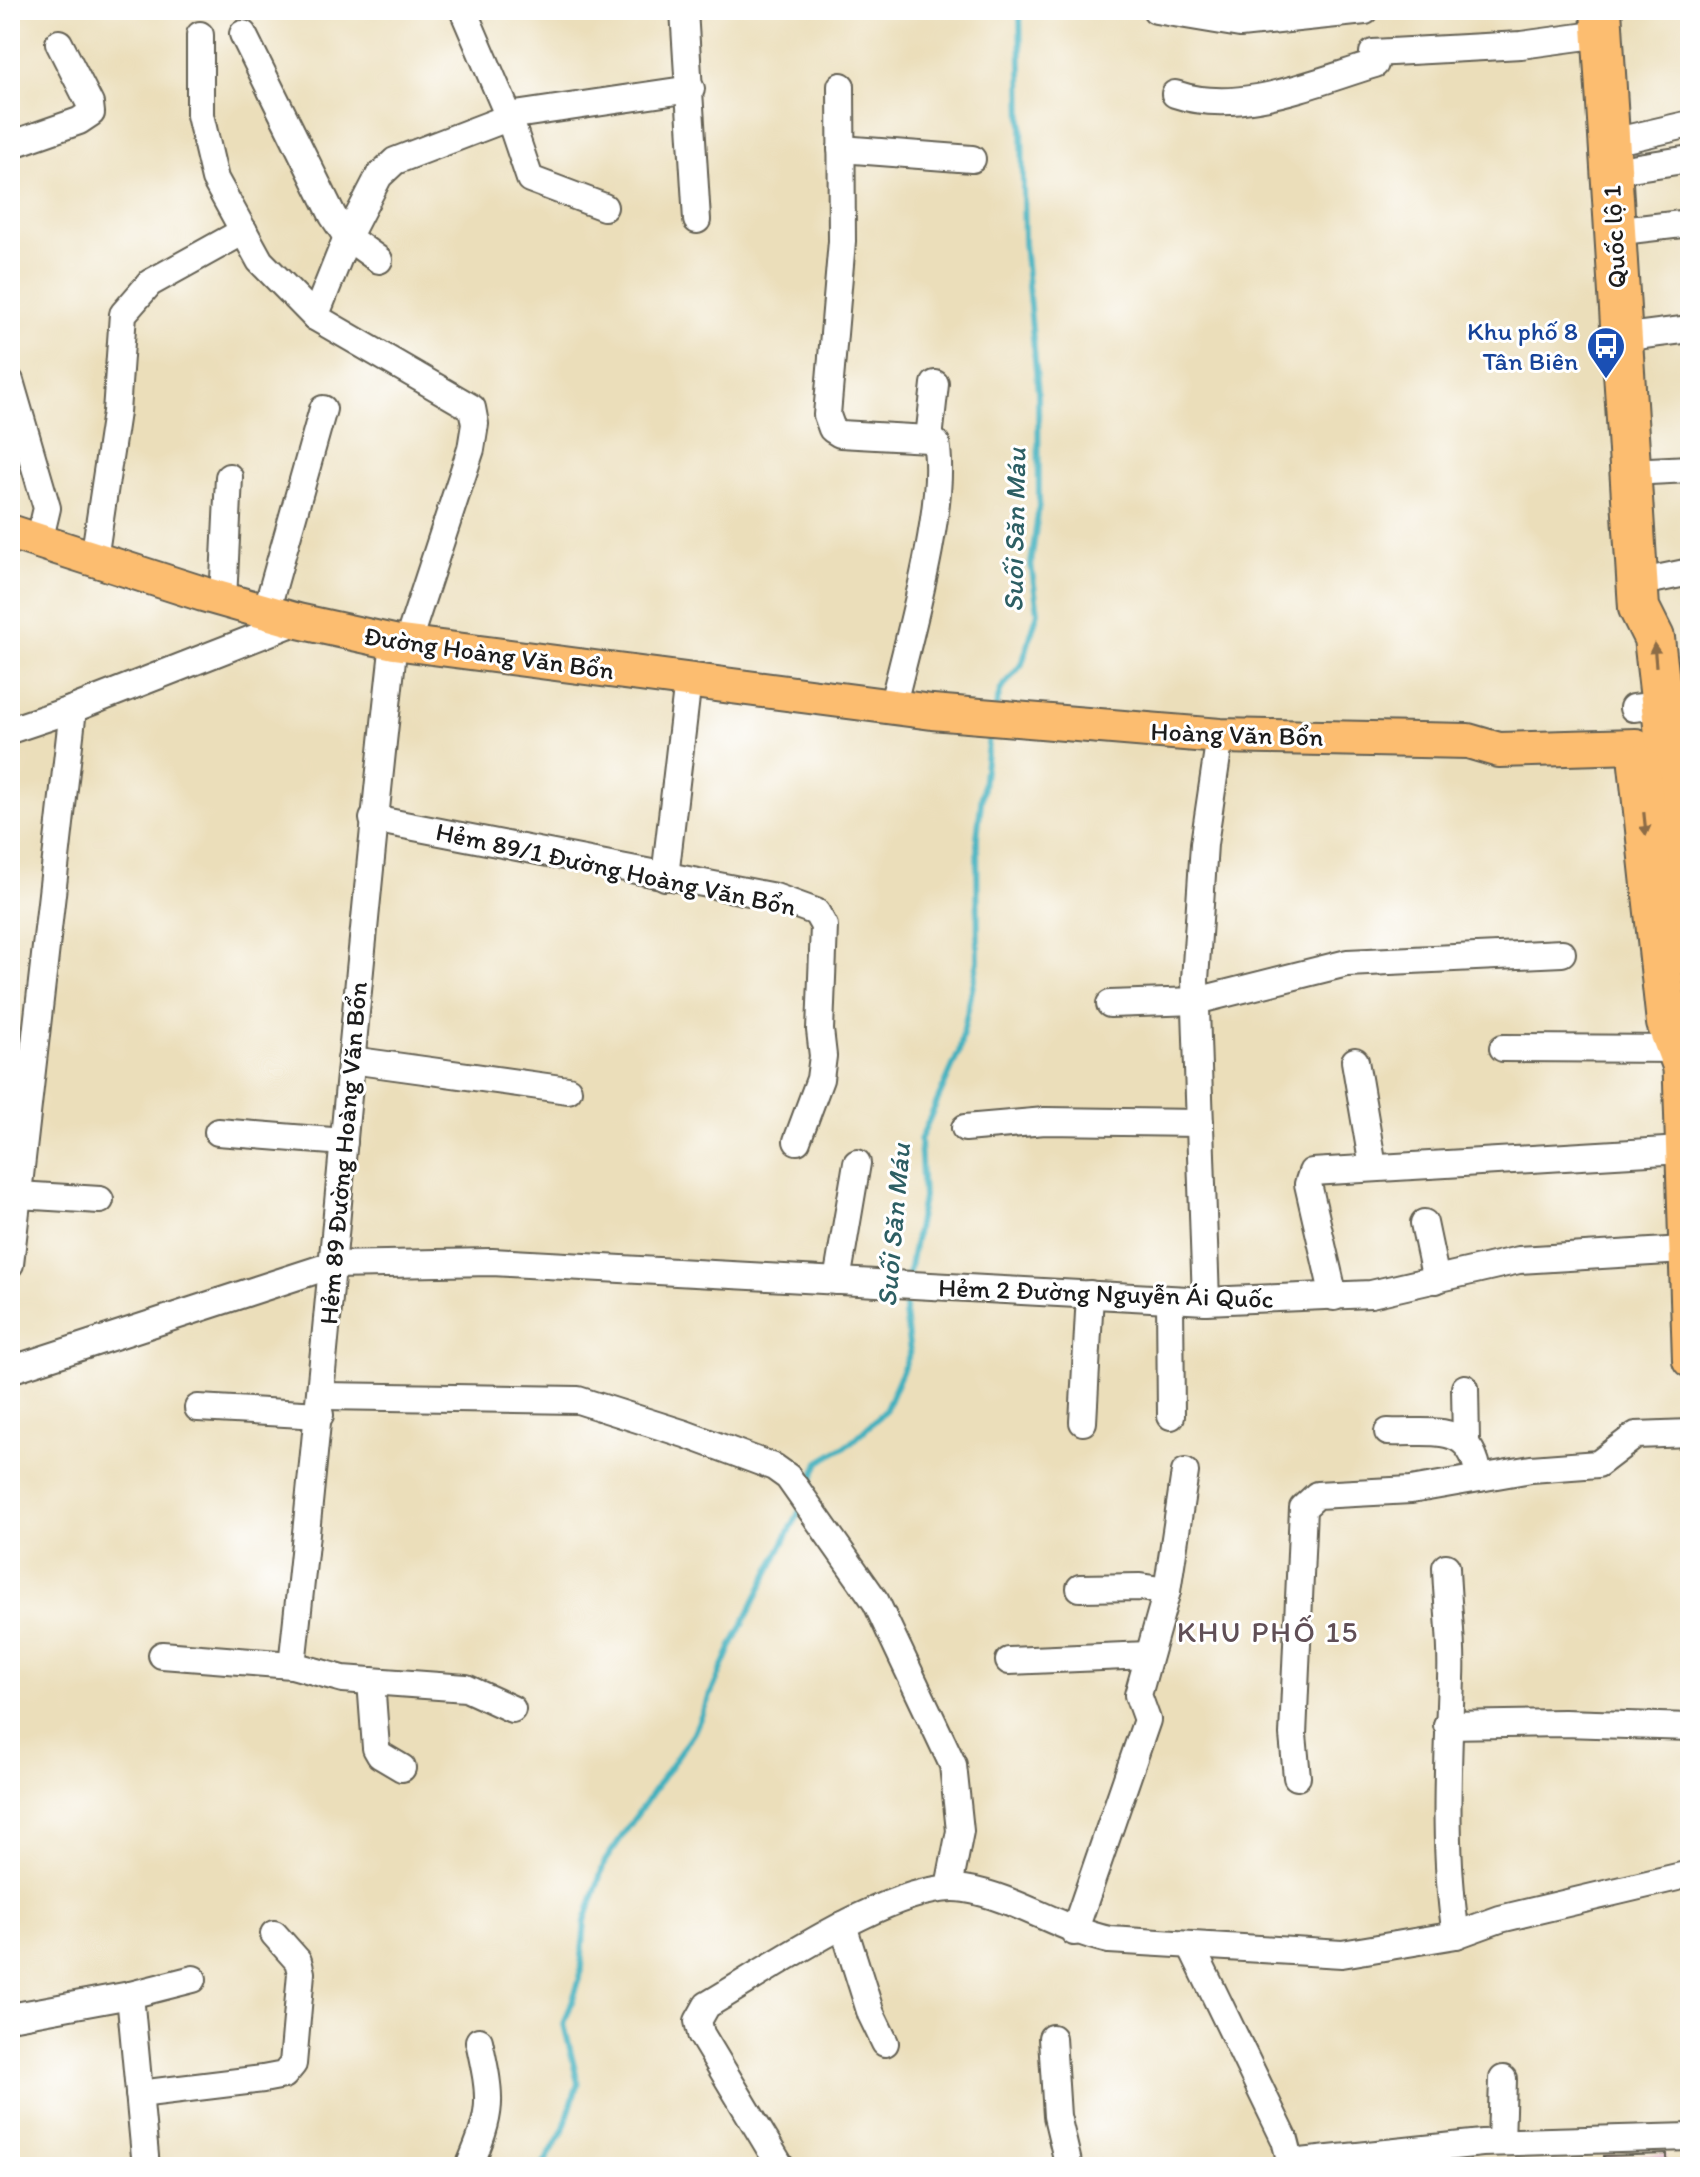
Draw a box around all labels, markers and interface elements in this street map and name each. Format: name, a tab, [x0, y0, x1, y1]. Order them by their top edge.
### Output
street label: Quốc lộ 1	[1595, 185, 1633, 289]
place label: Khu phố 8 Tân Biên	[1467, 315, 1578, 377]
bus stop icon: Khu phố 8 Tân Biên	[1585, 325, 1627, 380]
water label: Suối Săn Máu	[996, 447, 1032, 612]
street label: Đường Hoàng Văn Bổn	[362, 620, 617, 686]
one-way arrow	[1649, 642, 1662, 667]
street label: Hoàng Văn Bổn	[1150, 715, 1324, 753]
one-way arrow	[1639, 811, 1652, 836]
street label: Hẻm 89/1 Đường Hoàng Văn Bổn	[433, 815, 799, 923]
street label: Hẻm 89 Đường Hoàng Văn Bổn	[312, 980, 374, 1326]
water label: Suối Săn Máu	[869, 1141, 917, 1308]
street label: Hẻm 2 Đường Nguyễn Ái Quốc	[938, 1271, 1274, 1315]
district label: KHU PHỐ 15	[1177, 1613, 1359, 1650]

